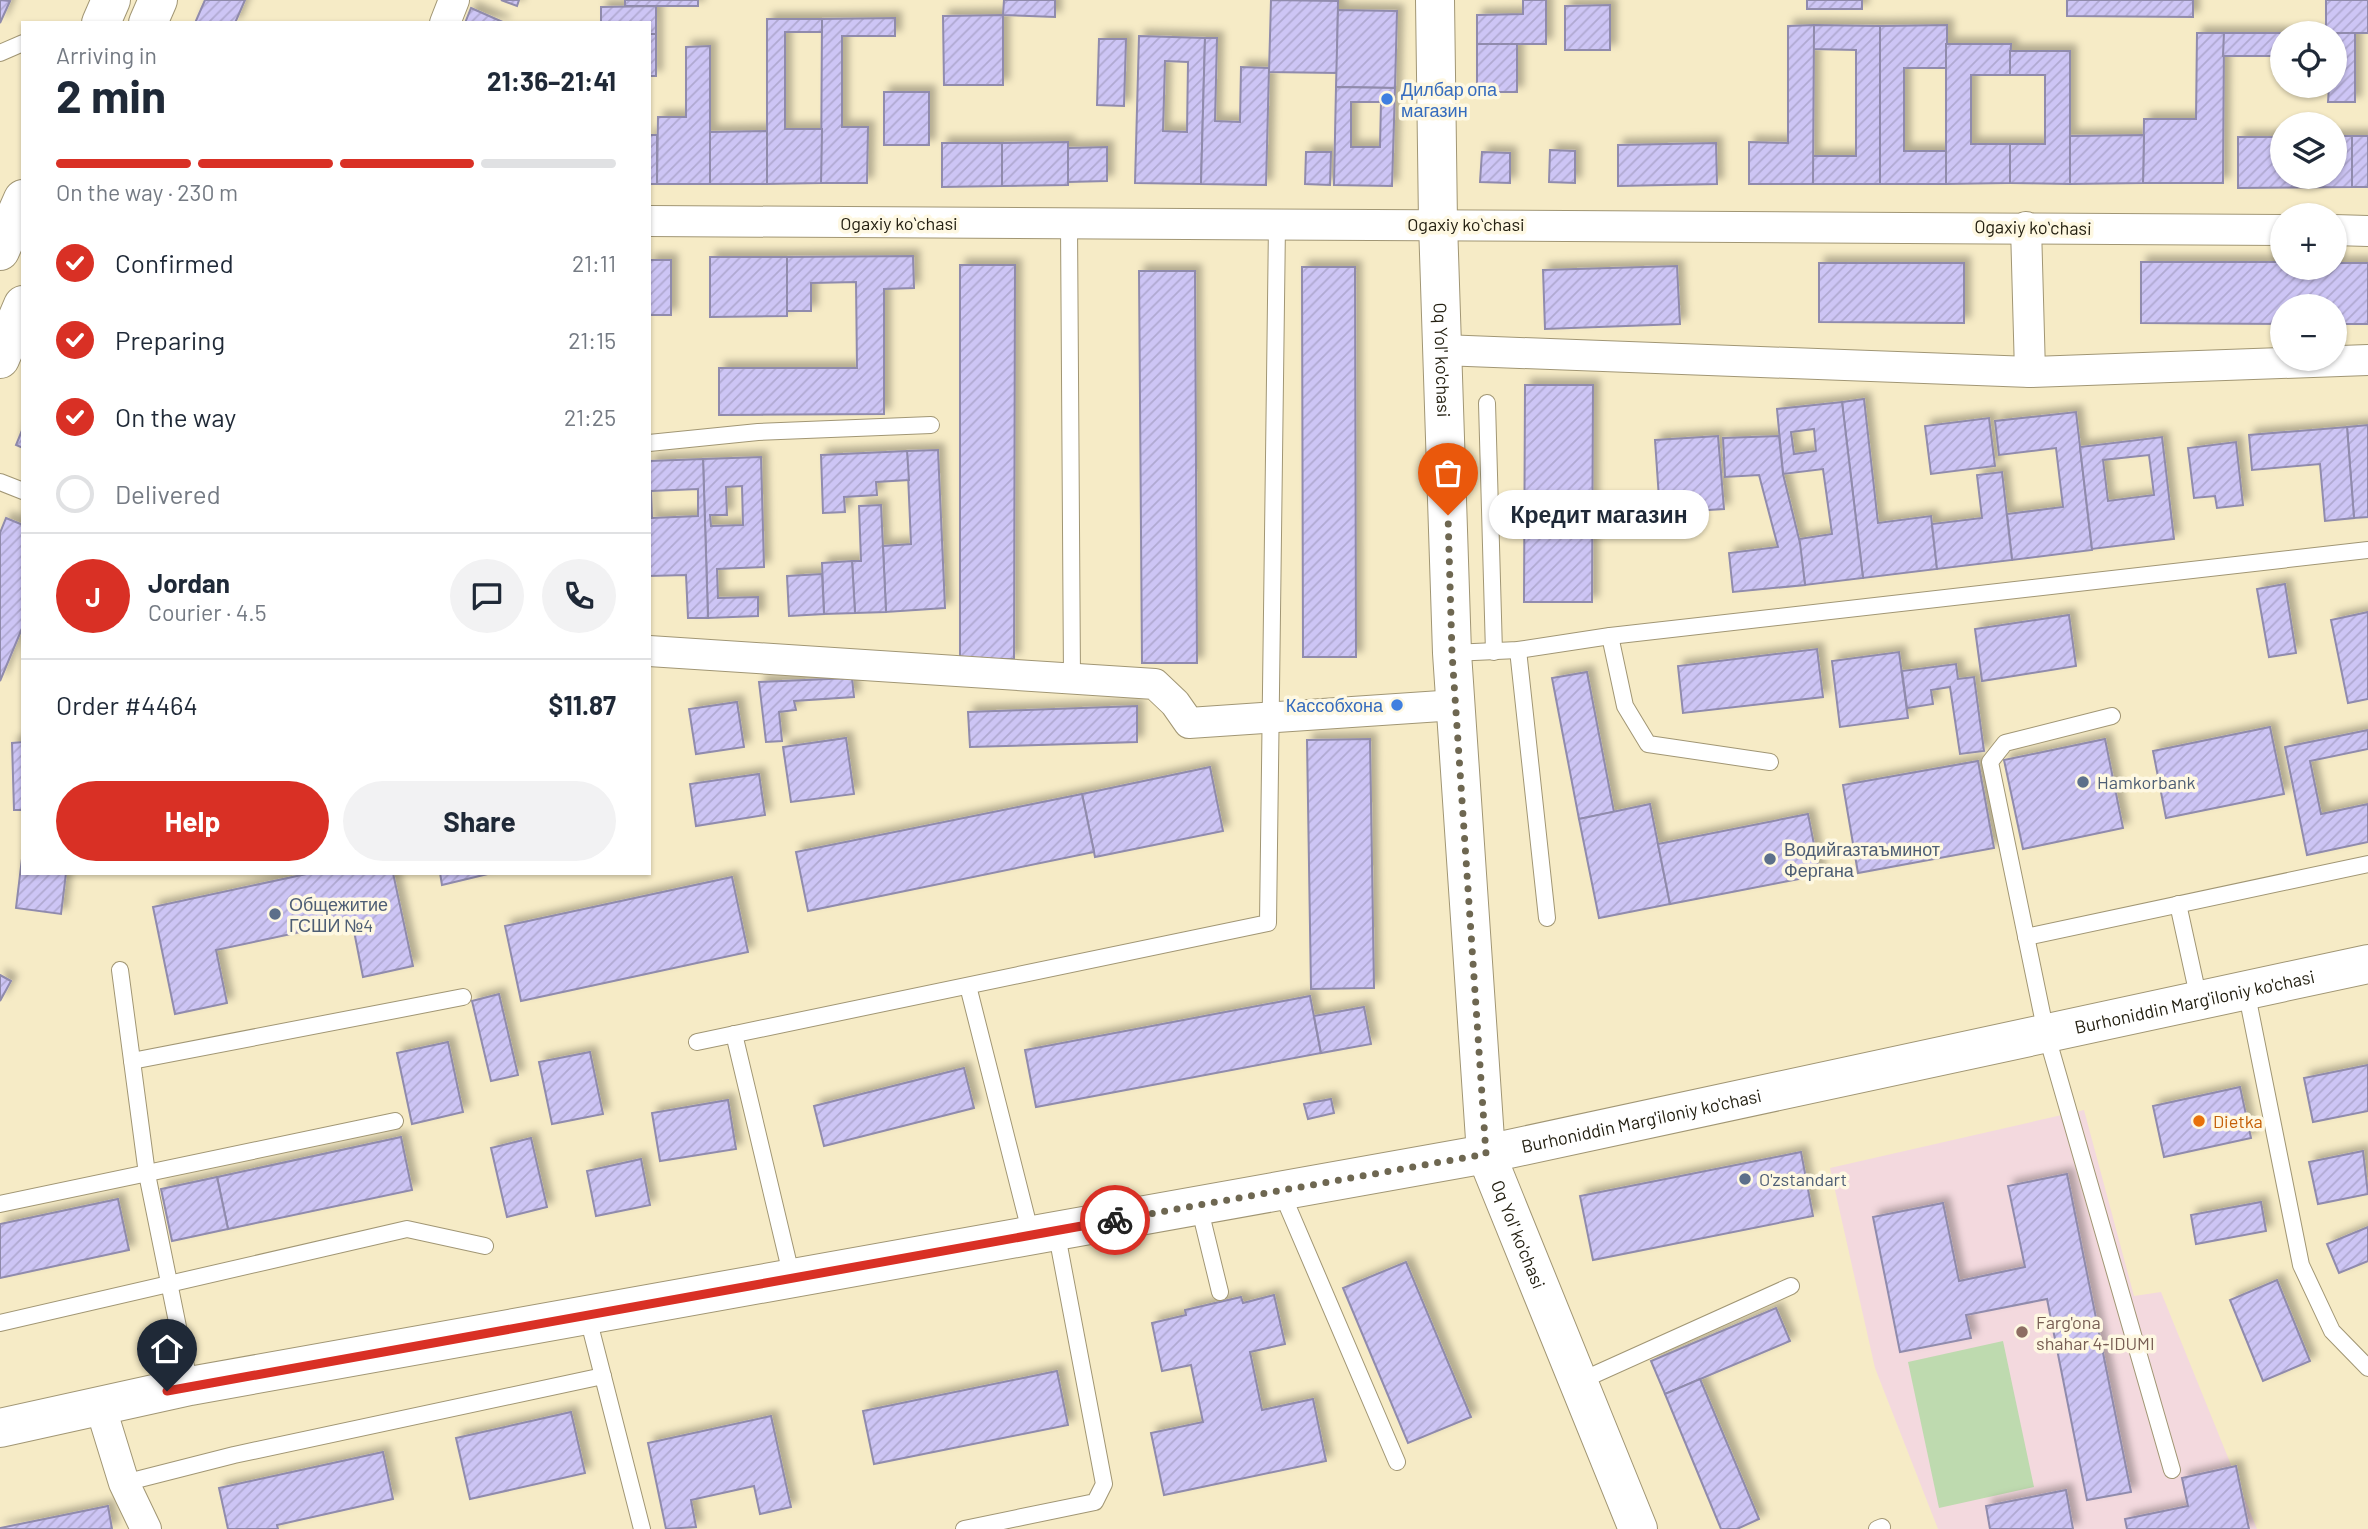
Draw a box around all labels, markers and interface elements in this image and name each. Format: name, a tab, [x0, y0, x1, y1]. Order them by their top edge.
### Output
map controls	[2270, 21, 2347, 371]
button: locate	[2270, 21, 2347, 98]
text: Arriving in	[56, 41, 157, 69]
text: 21:36–21:41	[487, 65, 616, 96]
text: 2 min	[56, 67, 166, 122]
place label: Дилбар опа магазин	[1401, 78, 1498, 121]
marker: Дилбар опа магазин	[1379, 91, 1395, 107]
button: layers	[2270, 112, 2347, 189]
text: On the way · 230 m	[56, 178, 238, 206]
button: +	[2270, 203, 2347, 280]
street label: Ogaxiy koʻchasi	[840, 212, 958, 234]
street label: Ogaxiy koʻchasi	[1407, 213, 1525, 235]
street label: Ogaxiy koʻchasi	[1974, 215, 2092, 239]
icon: check	[56, 244, 94, 282]
text: Confirmed	[115, 247, 234, 278]
text: 21:11	[572, 249, 616, 277]
button: −	[2270, 294, 2347, 371]
street label: Oq Yol' ko'chasi	[1430, 302, 1455, 418]
icon: check	[56, 321, 94, 359]
text: Preparing	[115, 324, 225, 355]
text: 21:15	[568, 326, 616, 354]
icon: check	[56, 398, 94, 436]
text: On the way	[115, 401, 236, 432]
text: 21:25	[564, 403, 616, 431]
pin	[1418, 443, 1478, 515]
icon: bag	[1429, 454, 1467, 492]
text: Delivered	[115, 478, 221, 509]
callout: Кредит магазин	[1490, 490, 1710, 540]
text: Кредит магазин	[1510, 500, 1688, 528]
button: chat	[450, 559, 524, 633]
button: phone	[542, 559, 616, 633]
text: Jordan	[148, 567, 230, 598]
text: J	[85, 581, 101, 612]
text: Courier · 4.5	[148, 598, 267, 626]
text: Order #4464	[56, 689, 198, 720]
text: $11.87	[549, 689, 616, 720]
place label: Кассобхона	[1286, 694, 1384, 716]
marker: Кассобхона	[1389, 697, 1405, 713]
place label: Hamkorbank	[2097, 771, 2196, 793]
marker: Hamkorbank	[2075, 774, 2091, 790]
button: Help	[56, 781, 329, 861]
button: Share	[343, 781, 616, 861]
place label: Водийгазтаъминот Фергана	[1784, 838, 1940, 881]
marker: Водийгазтаъминот Фергана	[1762, 851, 1778, 867]
place label: Общежитие ГСШИ №4	[289, 893, 388, 936]
marker: Общежитие ГСШИ №4	[267, 906, 283, 922]
street label: Burhoniddin Marg'iloniy ko'chasi	[2073, 965, 2317, 1038]
street label: Burhoniddin Marg'iloniy ko'chasi	[1519, 1084, 1763, 1157]
place label: Dietka	[2213, 1110, 2263, 1132]
marker: Dietka	[2191, 1113, 2207, 1129]
place label: O'zstandart	[1759, 1168, 1847, 1190]
marker: O'zstandart	[1737, 1171, 1753, 1187]
street label: Oq Yol' ko'chasi	[1487, 1177, 1550, 1292]
courier	[1080, 1185, 1150, 1255]
icon: bike	[1096, 1201, 1134, 1239]
place label: Farg'ona shahar 4-IDUMI	[2036, 1311, 2155, 1354]
pin	[137, 1319, 197, 1391]
marker: Farg'ona shahar 4-IDUMI	[2014, 1324, 2030, 1340]
icon: home	[148, 1330, 186, 1368]

